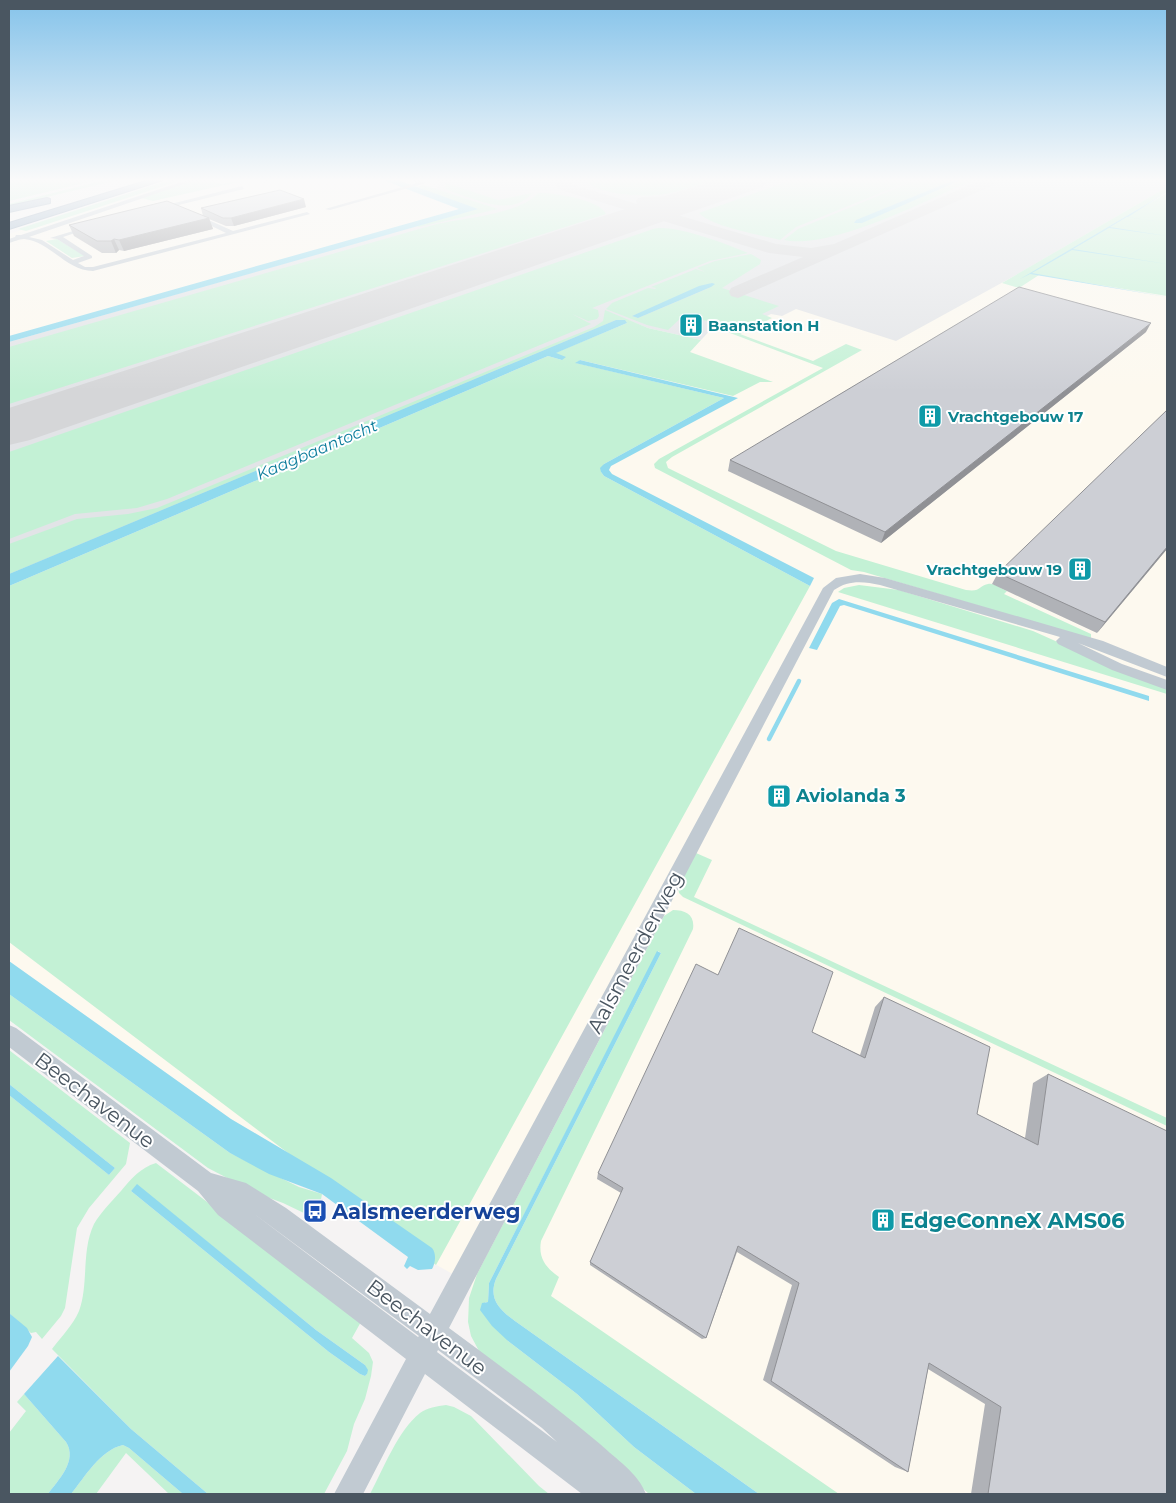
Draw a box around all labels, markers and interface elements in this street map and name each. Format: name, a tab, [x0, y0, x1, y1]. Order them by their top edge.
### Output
building icon: Baanstation H	[678, 312, 704, 338]
place label: Baanstation H	[708, 316, 819, 335]
building icon: Vrachtgebouw 17	[917, 403, 943, 429]
place label: Vrachtgebouw 17	[947, 407, 1083, 426]
water label: Kaagbaantocht	[254, 416, 381, 484]
building icon: Vrachtgebouw 19	[1067, 556, 1093, 582]
place label: Vrachtgebouw 19	[926, 560, 1062, 579]
building icon: Aviolanda 3	[766, 783, 792, 809]
place label: Aviolanda 3	[795, 785, 906, 807]
street label: Aalsmeerderweg	[582, 867, 688, 1037]
street label: Beechavenue	[30, 1047, 160, 1153]
bus stop icon: Aalsmeerderweg	[302, 1198, 328, 1224]
place label: Aalsmeerderweg	[331, 1199, 520, 1224]
building icon: EdgeConneX AMS06	[870, 1207, 896, 1233]
place label: EdgeConneX AMS06	[900, 1208, 1125, 1233]
street label: Beechavenue	[362, 1274, 492, 1380]

